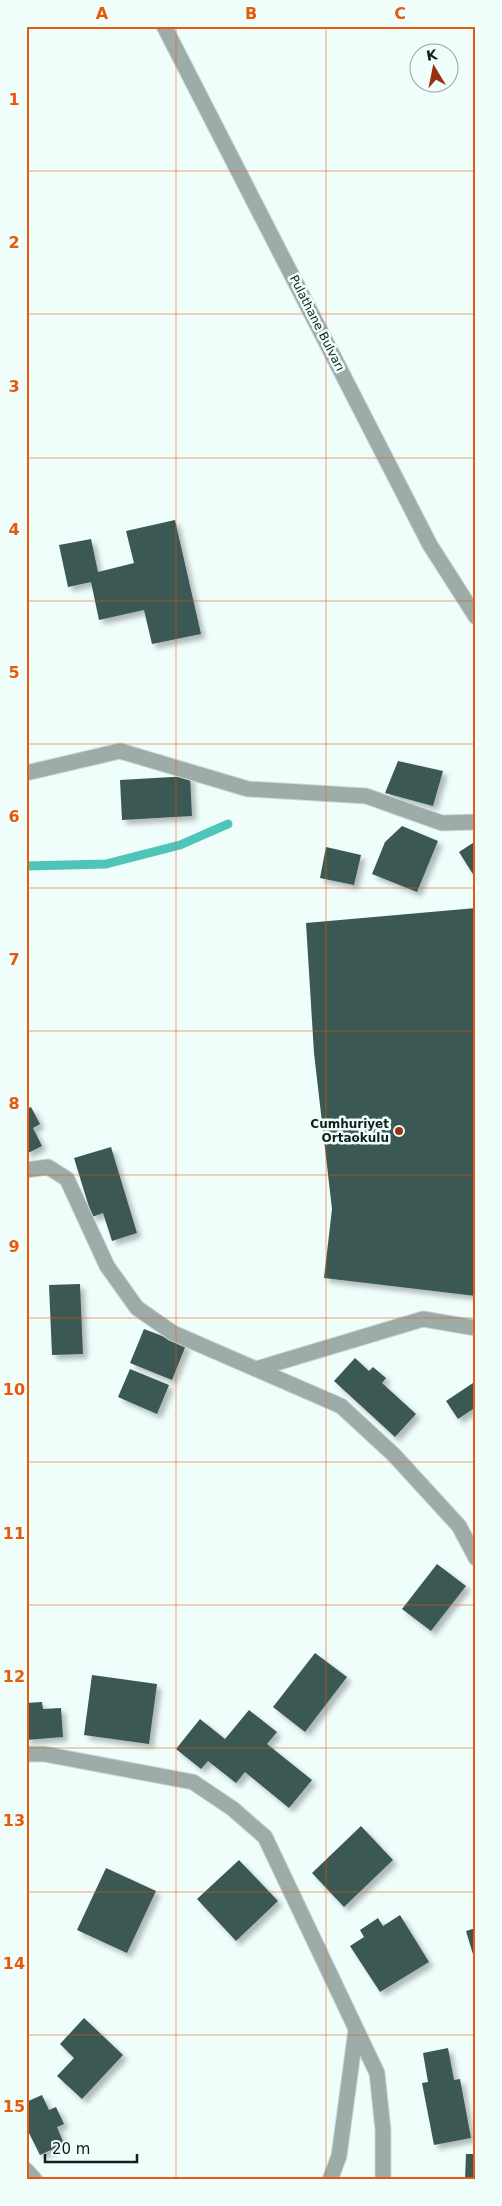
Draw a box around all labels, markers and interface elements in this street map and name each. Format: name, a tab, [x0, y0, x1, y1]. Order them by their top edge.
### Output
text: A	[96, 4, 109, 23]
text: B	[245, 4, 257, 23]
text: C	[394, 4, 406, 23]
north arrow	[410, 42, 460, 92]
text: K	[425, 46, 440, 64]
text: 1	[8, 90, 20, 109]
text: 2	[8, 233, 20, 252]
street label: Pulathane Bulvarı	[287, 273, 347, 373]
text: 3	[8, 377, 20, 396]
text: 4	[8, 520, 20, 539]
text: 5	[8, 663, 20, 682]
text: 6	[8, 807, 20, 826]
text: 7	[8, 950, 20, 969]
text: 8	[8, 1094, 20, 1113]
place label: Cumhuriyet Ortaokulu	[310, 1117, 389, 1145]
marker: Cumhuriyet Ortaokulu	[393, 1125, 405, 1137]
text: 9	[8, 1237, 20, 1256]
text: 10	[3, 1380, 25, 1399]
text: 11	[3, 1524, 25, 1543]
text: 12	[3, 1667, 25, 1686]
text: 13	[3, 1811, 25, 1830]
text: 14	[3, 1954, 25, 1973]
text: 15	[3, 2097, 25, 2116]
scale bar	[45, 2131, 138, 2163]
text: 20 m	[52, 2140, 90, 2158]

